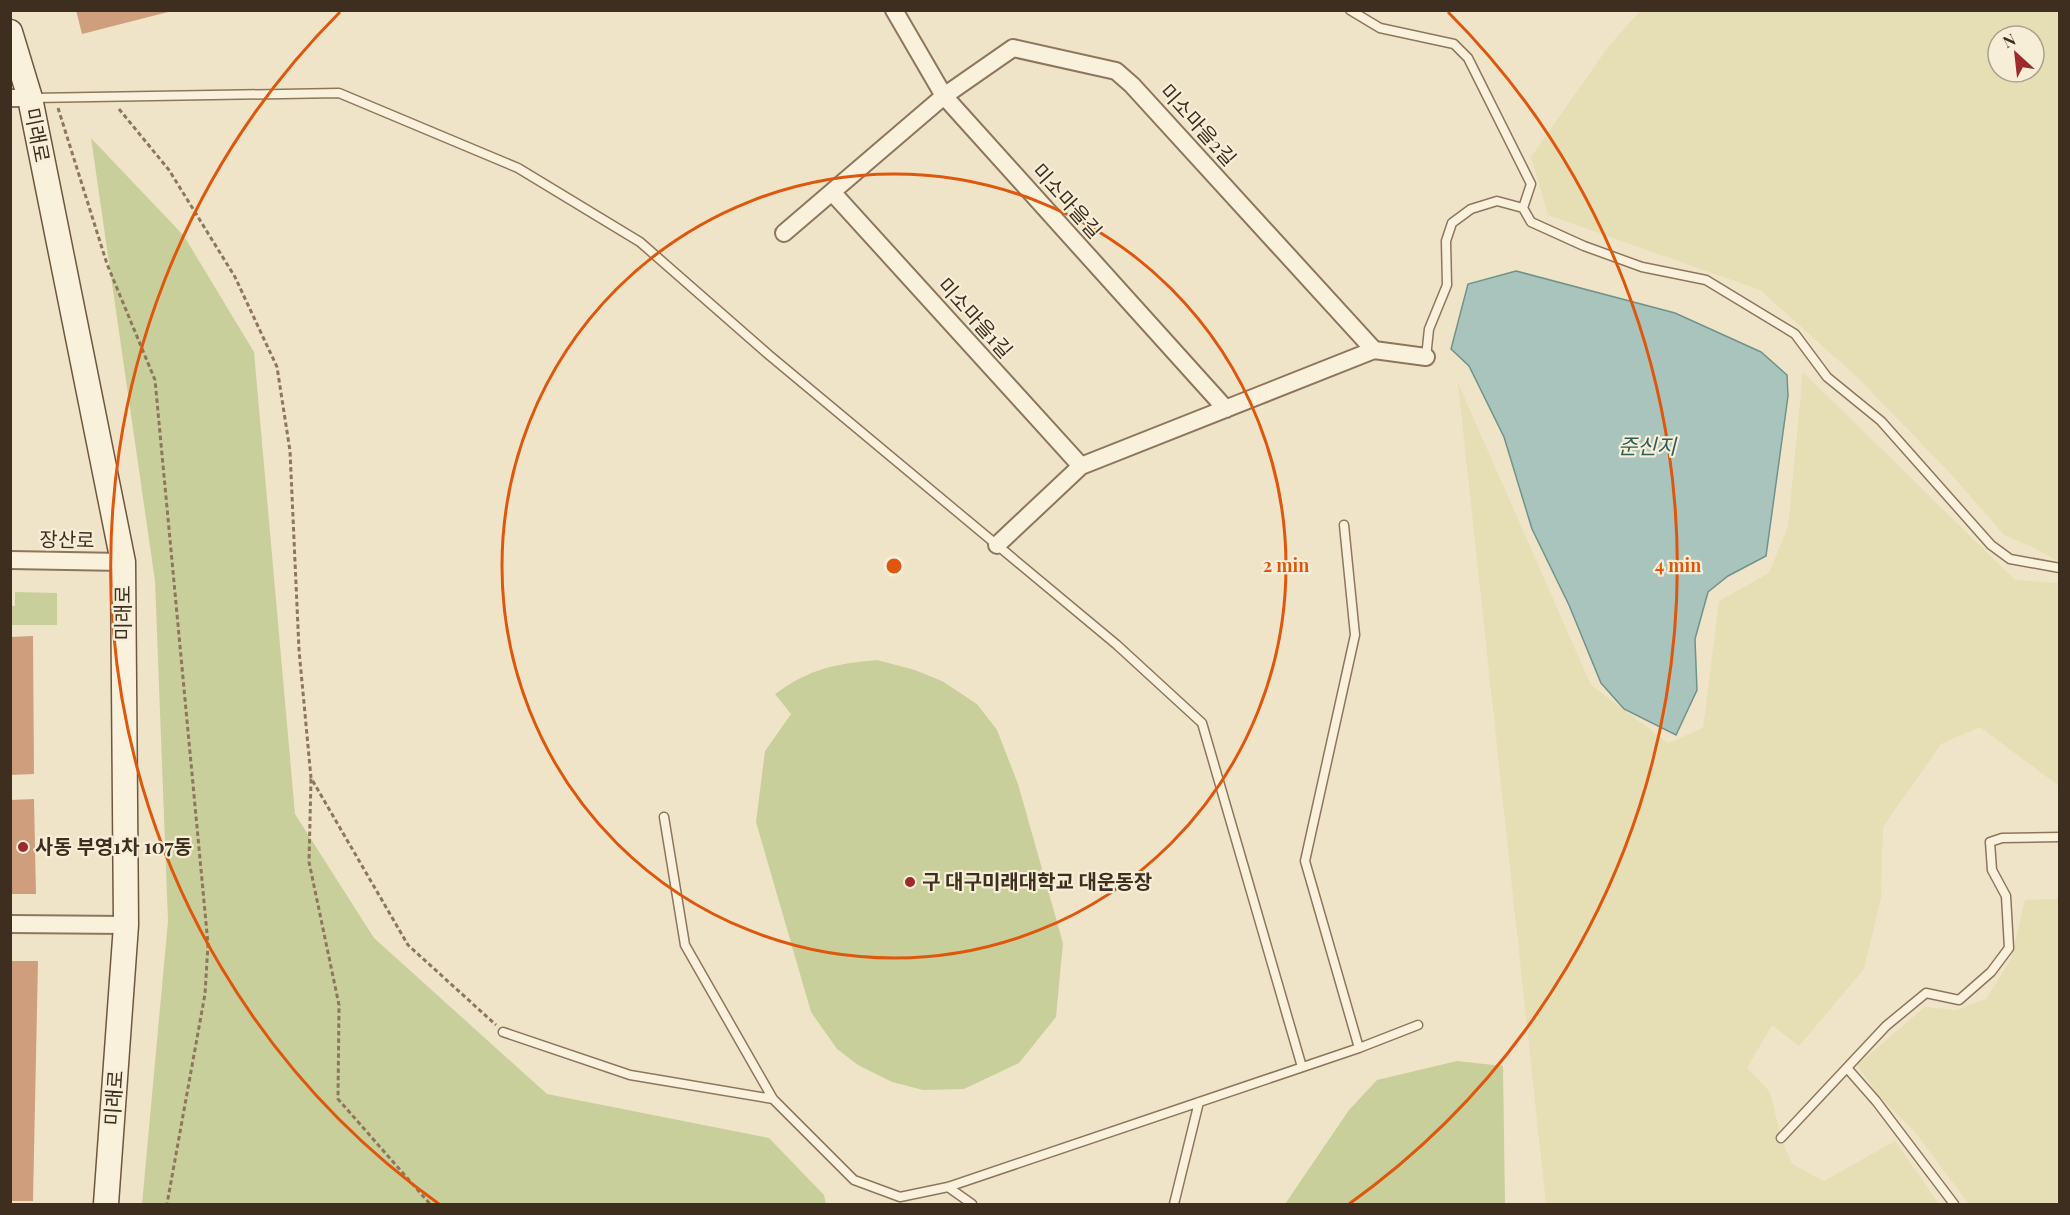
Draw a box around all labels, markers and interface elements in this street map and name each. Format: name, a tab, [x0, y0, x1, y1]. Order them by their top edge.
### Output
north arrow	[1986, 24, 2046, 84]
text: N	[1999, 28, 2019, 52]
street label: 미소마을2길	[1155, 77, 1243, 171]
street label: 미래로	[20, 105, 57, 164]
street label: 미소마을길	[1027, 157, 1109, 243]
street label: 미소마을1길	[933, 271, 1019, 363]
water label: 준신지	[1618, 431, 1678, 459]
street label: 장산로	[39, 525, 95, 552]
text: 2 min	[1263, 553, 1309, 577]
text: 4 min	[1655, 553, 1701, 577]
centre of rings	[884, 556, 904, 576]
street label: 미래로	[108, 585, 135, 641]
place label: 사동 부영1차 107동	[35, 832, 192, 859]
marker: 사동 부영1차 107동	[16, 840, 30, 854]
place label: 구 대구미래대학교 대운동장	[922, 867, 1152, 894]
marker: 구 대구미래대학교 대운동장	[903, 875, 917, 889]
street label: 미래로	[97, 1069, 128, 1126]

